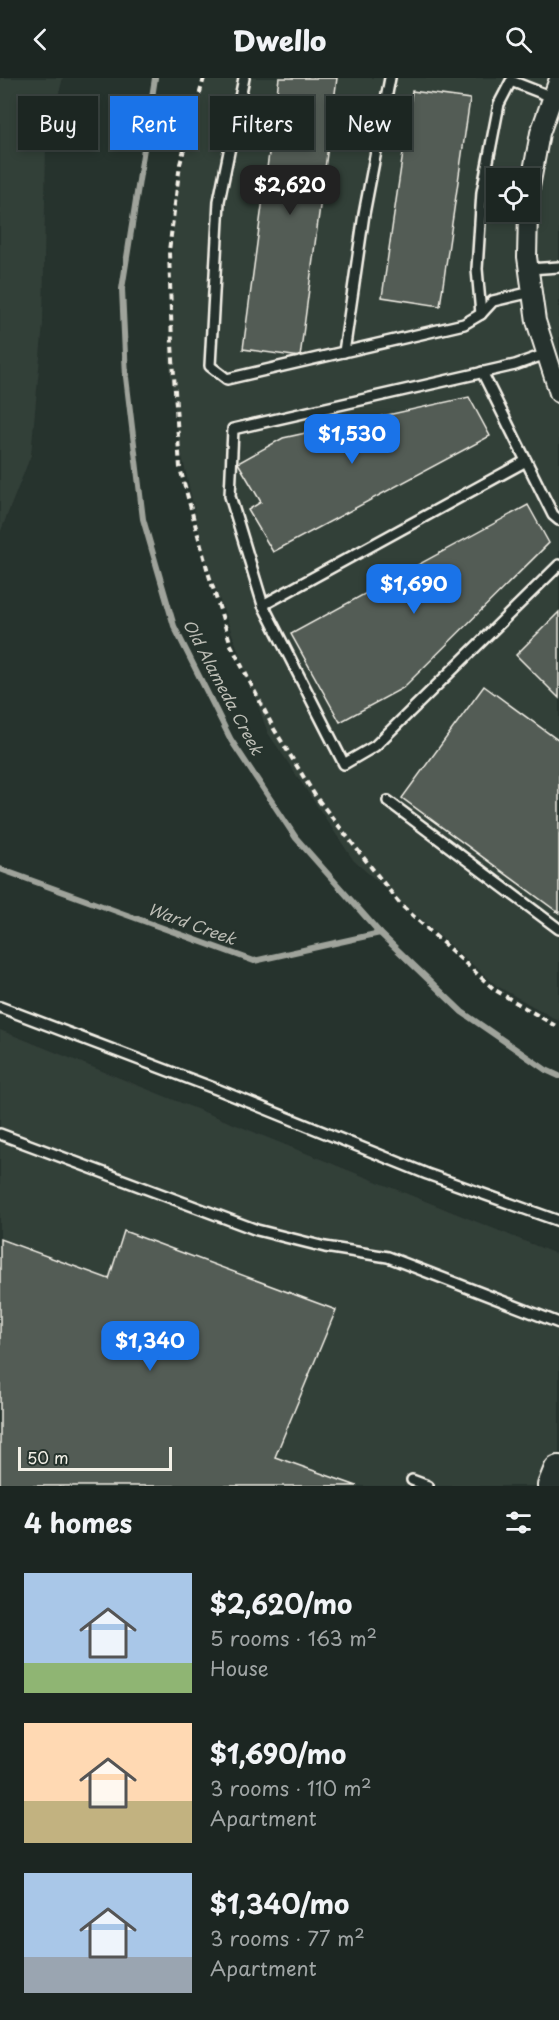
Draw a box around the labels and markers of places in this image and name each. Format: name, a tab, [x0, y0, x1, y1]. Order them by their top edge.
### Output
pin: $2,620	[241, 165, 339, 216]
pin: $1,530	[303, 414, 401, 465]
pin: $1,690	[365, 564, 463, 615]
pin: $1,340	[101, 1321, 199, 1372]

